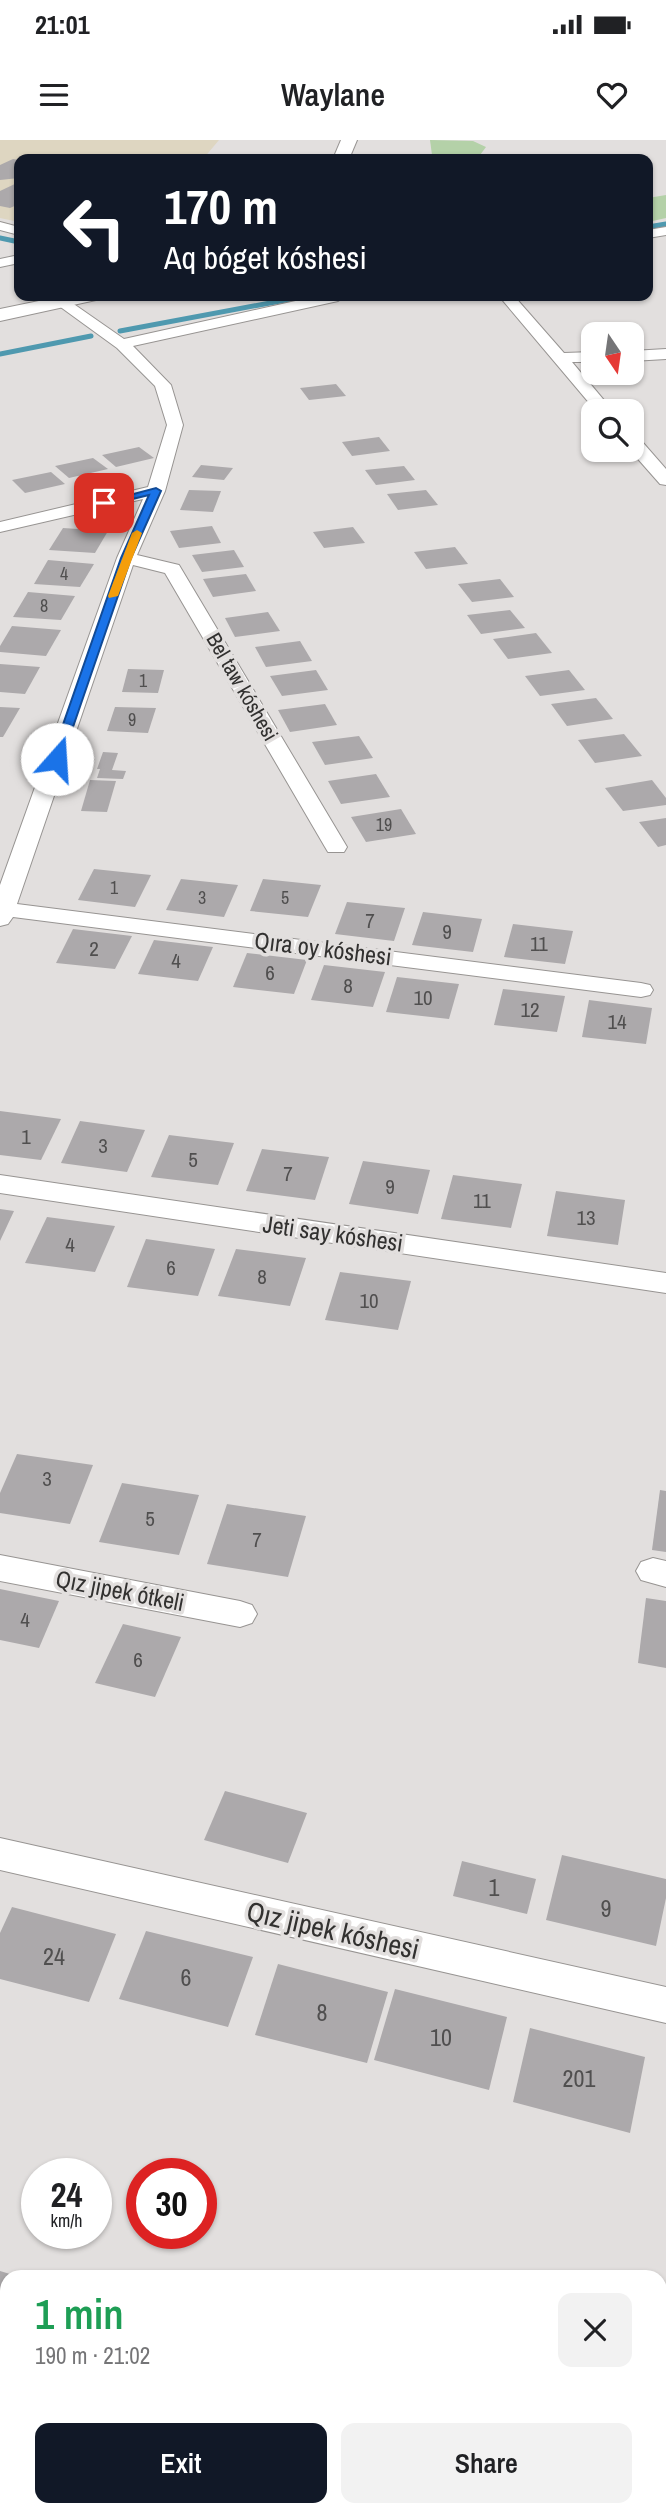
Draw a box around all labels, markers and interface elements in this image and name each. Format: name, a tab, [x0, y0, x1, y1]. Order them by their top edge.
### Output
text: 21:01	[35, 7, 90, 42]
text: Waylane	[281, 73, 385, 116]
icon: menu	[35, 76, 73, 114]
icon: heart	[593, 76, 631, 114]
text: 170 m	[164, 173, 278, 239]
icon: left	[49, 182, 140, 273]
text: Aq bóget kóshesi	[164, 236, 367, 279]
north arrow	[581, 322, 644, 385]
map controls	[581, 322, 644, 462]
button: search	[581, 399, 644, 462]
pin	[74, 473, 134, 533]
icon: arrive	[85, 484, 123, 522]
house number: 4	[60, 561, 68, 586]
house number: 8	[40, 593, 48, 618]
street label: Bel taw kóshesi	[200, 627, 285, 746]
house number: 1	[139, 668, 148, 693]
house number: 9	[128, 707, 136, 732]
position arrow	[20, 722, 94, 796]
house number: 19	[376, 812, 392, 837]
house number: 1	[110, 875, 119, 900]
house number: 3	[198, 885, 206, 910]
house number: 5	[281, 885, 289, 910]
house number: 7	[365, 906, 375, 935]
house number: 9	[442, 917, 452, 946]
street label: Qıra oy kóshesi	[253, 924, 393, 972]
house number: 11	[530, 929, 548, 958]
house number: 2	[89, 934, 99, 963]
house number: 4	[171, 946, 181, 975]
house number: 6	[265, 958, 275, 987]
house number: 8	[343, 971, 353, 1000]
house number: 10	[413, 983, 433, 1012]
house number: 12	[520, 995, 540, 1024]
house number: 14	[607, 1007, 627, 1036]
house number: 1	[21, 1122, 31, 1151]
house number: 3	[98, 1131, 108, 1160]
house number: 5	[188, 1145, 198, 1174]
house number: 7	[283, 1159, 293, 1188]
house number: 9	[385, 1172, 395, 1201]
house number: 11	[473, 1186, 491, 1215]
house number: 13	[576, 1203, 596, 1232]
street label: Jeti say kóshesi	[261, 1207, 405, 1259]
house number: 4	[65, 1230, 75, 1259]
house number: 6	[166, 1253, 176, 1282]
house number: 8	[257, 1262, 267, 1291]
house number: 10	[359, 1286, 379, 1315]
house number: 3	[42, 1464, 52, 1493]
house number: 5	[145, 1504, 155, 1533]
house number: 7	[252, 1525, 262, 1554]
street label: Qız jipek ótkeli	[53, 1562, 187, 1618]
house number: 4	[20, 1605, 30, 1634]
house number: 6	[133, 1645, 143, 1674]
house number: 1	[489, 1871, 500, 1903]
street label: Qız jipek kóshesi	[243, 1892, 423, 1968]
house number: 9	[601, 1892, 611, 1924]
house number: 24	[43, 1940, 65, 1972]
house number: 6	[181, 1961, 191, 1993]
house number: 8	[317, 1996, 327, 2028]
house number: 10	[430, 2021, 452, 2053]
house number: 201	[563, 2062, 595, 2094]
speed limit sign: 30	[126, 2158, 217, 2249]
text: 24	[51, 2171, 82, 2218]
text: km/h	[51, 2208, 83, 2233]
text: 1 min	[35, 2286, 124, 2342]
button: close	[558, 2293, 632, 2367]
text: 190 m · 21:02	[35, 2340, 150, 2371]
button: Exit	[35, 2423, 327, 2503]
button: Share	[341, 2423, 632, 2503]

